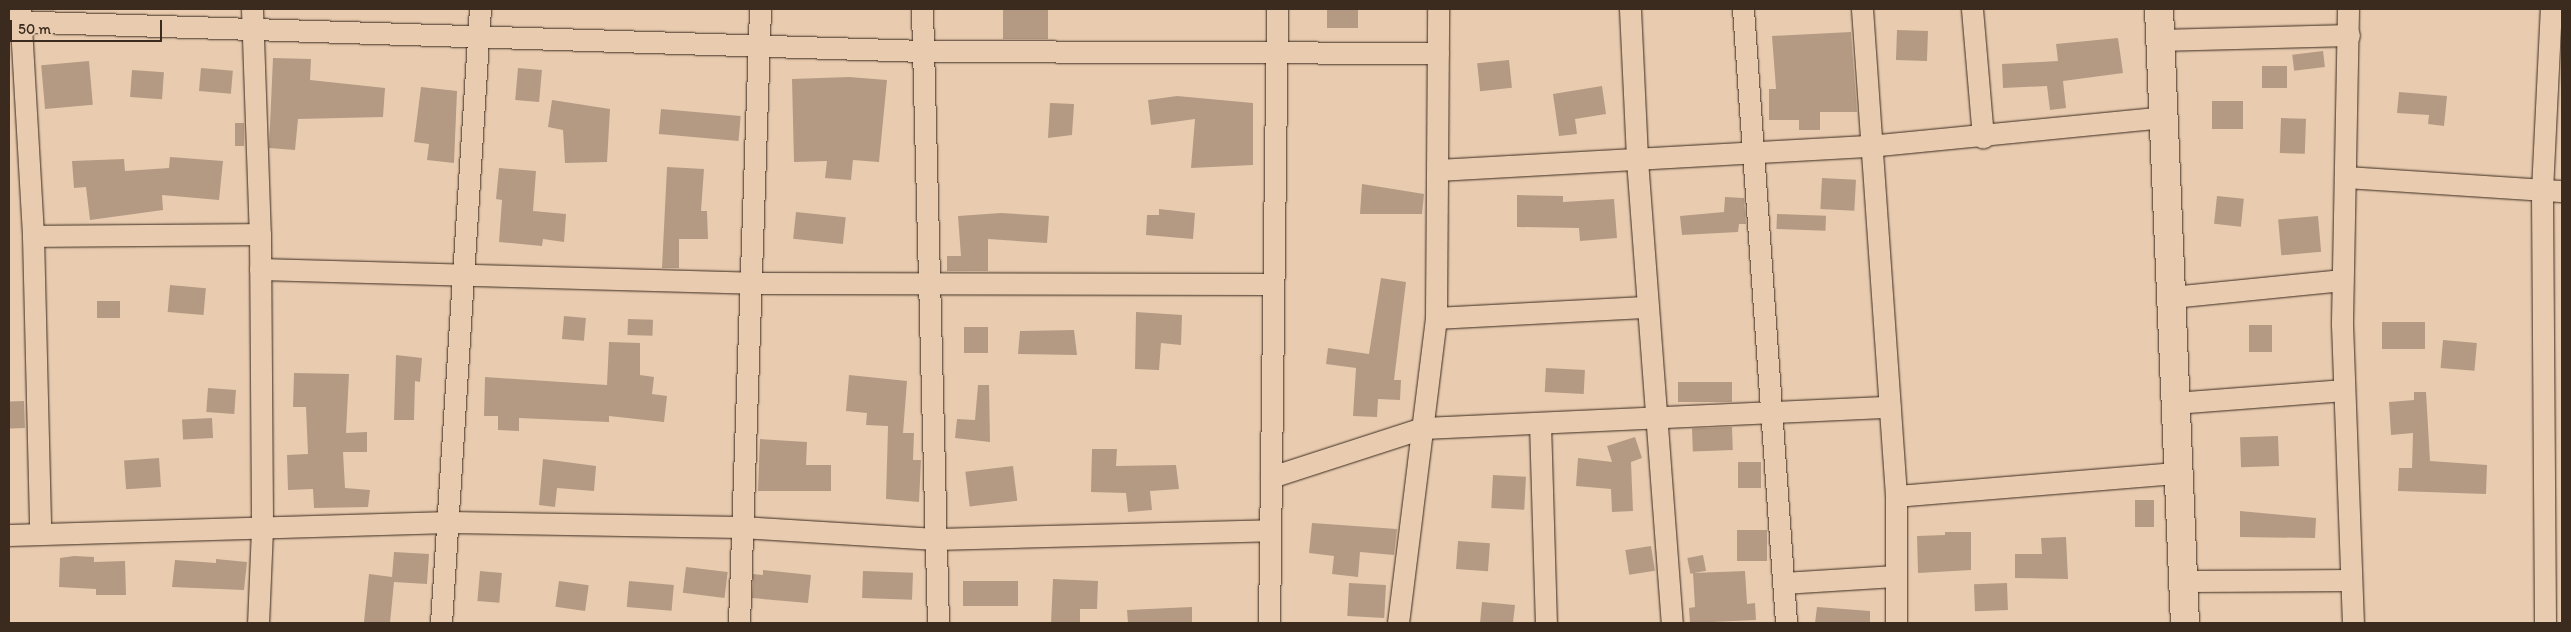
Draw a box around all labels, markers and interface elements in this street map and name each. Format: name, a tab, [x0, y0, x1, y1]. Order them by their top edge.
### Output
scale bar	[12, 10, 165, 42]
text: 50 m	[18, 20, 51, 38]

